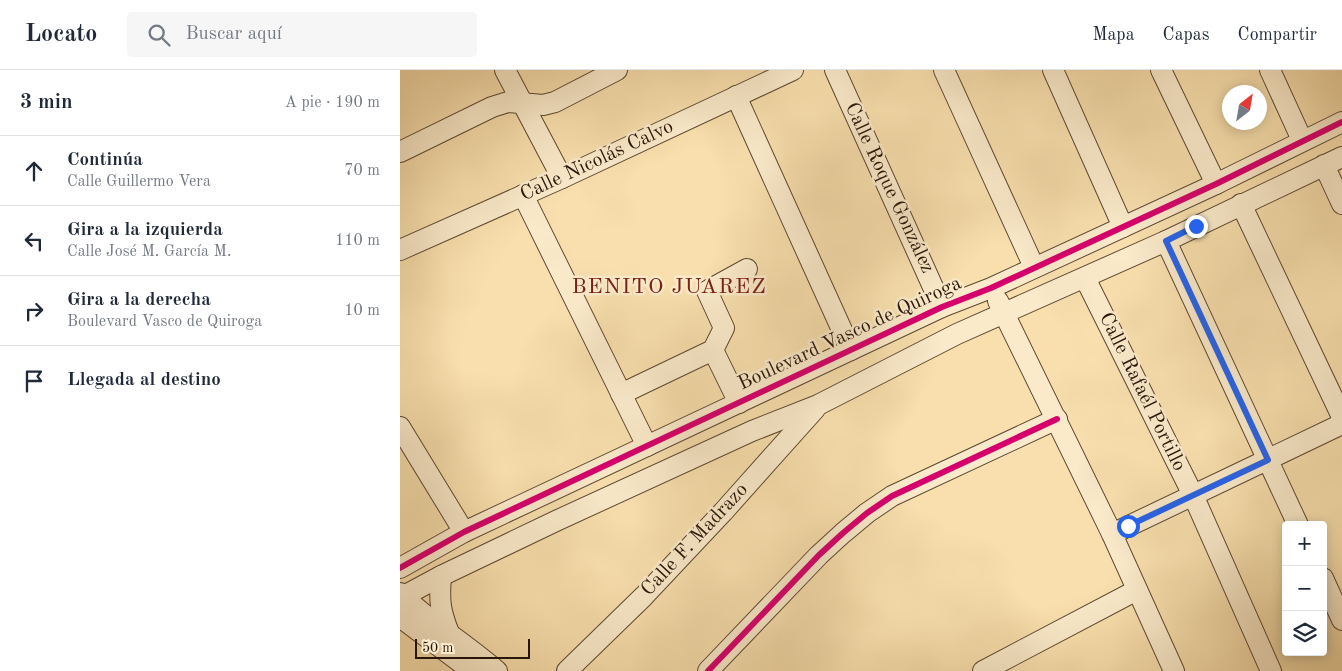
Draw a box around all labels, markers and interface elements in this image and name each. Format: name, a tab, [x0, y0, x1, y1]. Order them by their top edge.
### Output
search box	[127, 12, 477, 57]
icon: search	[145, 21, 173, 49]
text: Locato	[25, 23, 97, 47]
text: Buscar aquí	[185, 25, 282, 44]
text: Mapa	[1092, 26, 1135, 44]
text: Capas	[1163, 26, 1210, 44]
text: Compartir	[1238, 26, 1317, 44]
north arrow	[1222, 85, 1267, 130]
text: 3 min	[20, 92, 73, 113]
text: A pie · 190 m	[285, 95, 380, 111]
street label: Calle Roque González	[841, 100, 937, 276]
street label: Calle Nicolás Calvo	[517, 117, 677, 205]
text: Continúa	[67, 151, 143, 170]
icon: ahead	[20, 157, 48, 185]
text: 70 m	[344, 163, 380, 179]
text: Calle Guillermo Vera	[67, 174, 211, 190]
route end	[1185, 215, 1208, 238]
text: Gira a la izquierda	[67, 221, 223, 240]
icon: left	[20, 227, 48, 255]
text: 110 m	[335, 233, 380, 249]
text: Calle José M. García M.	[67, 244, 231, 260]
street label: Boulevard Vasco de Quiroga	[735, 273, 965, 395]
district label: BENITO JUAREZ	[571, 276, 767, 298]
text: Gira a la derecha	[67, 291, 211, 310]
icon: right	[20, 297, 48, 325]
text: 10 m	[344, 303, 380, 319]
street label: Calle Rafaél Portillo	[1095, 310, 1189, 474]
text: Boulevard Vasco de Quiroga	[67, 314, 262, 330]
icon: arrive	[20, 367, 48, 395]
text: Llegada al destino	[67, 371, 221, 390]
street label: Calle F. Madrazo	[638, 480, 752, 600]
route start	[1117, 515, 1140, 538]
map controls	[1282, 521, 1327, 656]
button: +	[1282, 521, 1327, 566]
button: −	[1282, 566, 1327, 611]
button: layers	[1282, 611, 1327, 656]
scale bar	[415, 636, 530, 659]
text: 50 m	[422, 641, 453, 655]

